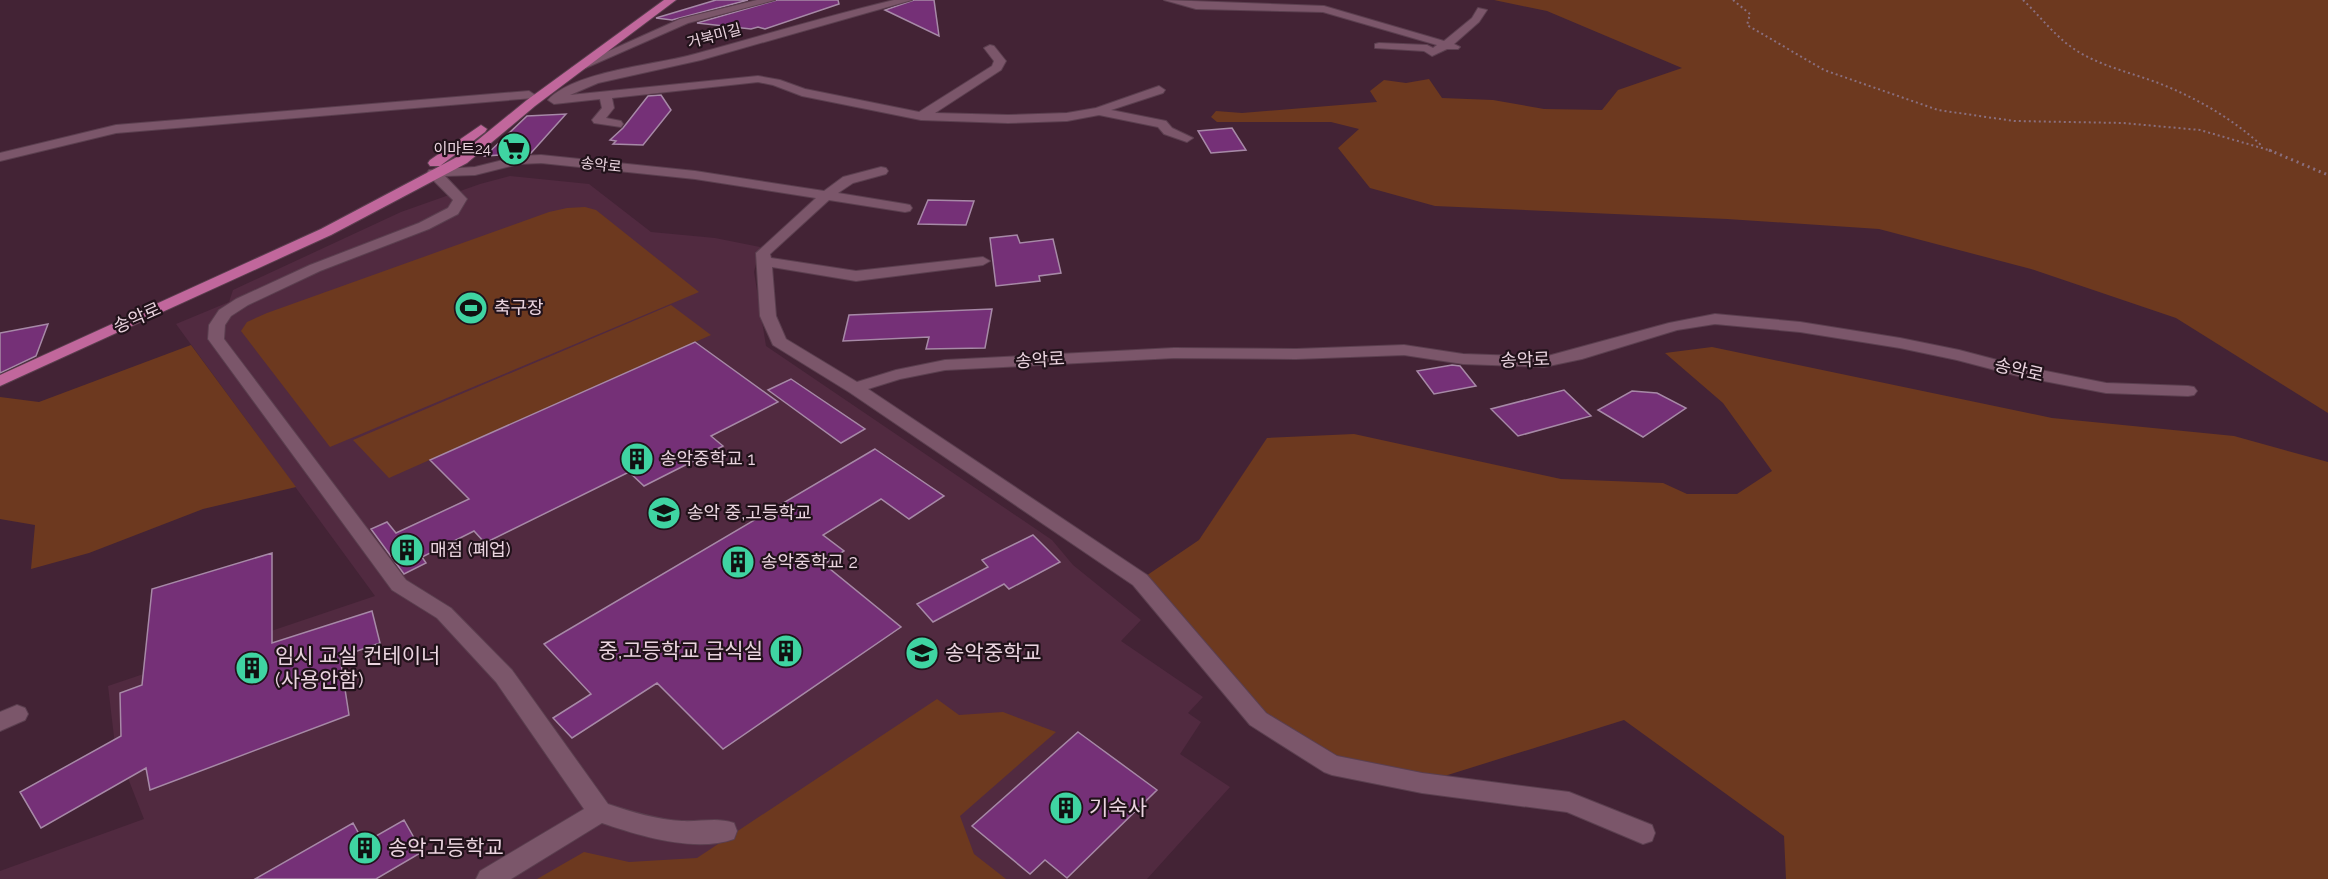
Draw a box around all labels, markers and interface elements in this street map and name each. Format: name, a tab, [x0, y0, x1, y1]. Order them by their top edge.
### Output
street label: 거북미길	[685, 20, 743, 52]
supermarket icon: 이마트24	[496, 131, 532, 167]
place label: 이마트24	[434, 140, 491, 158]
street label: 송악로	[579, 154, 623, 176]
sports icon: 축구장	[453, 290, 489, 326]
place label: 축구장	[494, 297, 544, 318]
street label: 송악로	[110, 298, 164, 337]
street label: 송악로	[1015, 348, 1065, 371]
street label: 송악로	[1500, 348, 1550, 371]
street label: 송악로	[1993, 354, 2046, 385]
building icon: 송악중학교 1	[619, 441, 655, 477]
place label: 송악중학교 1	[660, 448, 755, 469]
school or university icon: 송악 중,고등학교	[646, 495, 682, 531]
place label: 송악 중,고등학교	[687, 502, 812, 523]
building icon: 매점 (폐업)	[389, 532, 425, 568]
place label: 매점 (폐업)	[430, 539, 511, 560]
building icon: 송악중학교 2	[720, 544, 756, 580]
place label: 송악중학교 2	[761, 551, 858, 572]
building icon: 중,고등학교 급식실	[768, 633, 804, 669]
school or university icon: 송악중학교	[904, 635, 940, 671]
place label: 중,고등학교 급식실	[598, 638, 763, 663]
place label: 송악중학교	[945, 640, 1042, 665]
place label: 임시 교실 컨테이너 (사용안함)	[275, 643, 440, 692]
building icon: 임시 교실 컨테이너 (사용안함)	[234, 650, 270, 686]
building icon: 기숙사	[1048, 790, 1084, 826]
place label: 기숙사	[1089, 795, 1147, 820]
building icon: 송악고등학교	[347, 830, 383, 866]
place label: 송악고등학교	[388, 835, 504, 860]

